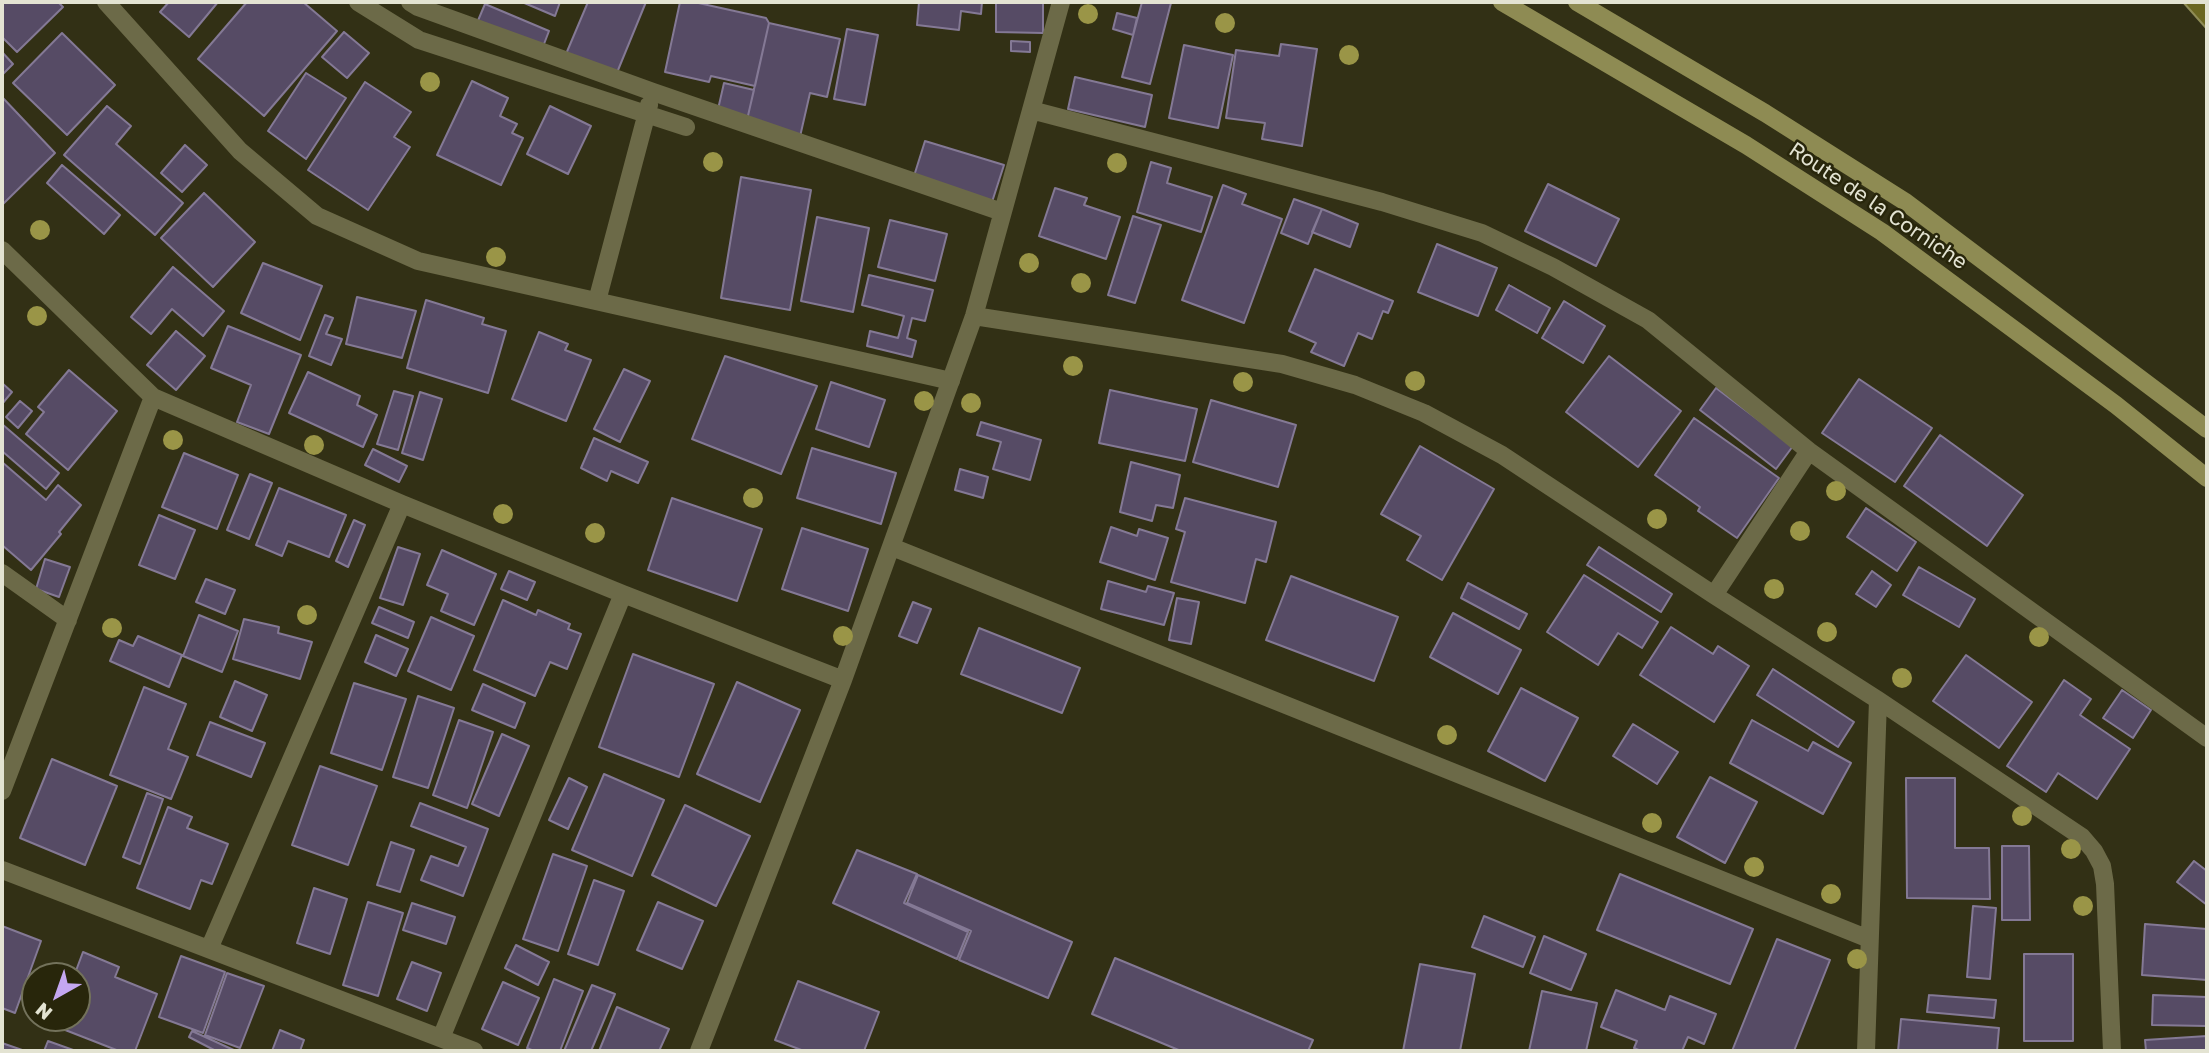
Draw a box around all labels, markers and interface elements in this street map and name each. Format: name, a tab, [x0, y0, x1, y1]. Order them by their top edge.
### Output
street label: Route de la Corniche	[1784, 137, 1972, 275]
north arrow	[21, 962, 91, 1032]
text: N	[31, 998, 56, 1025]

